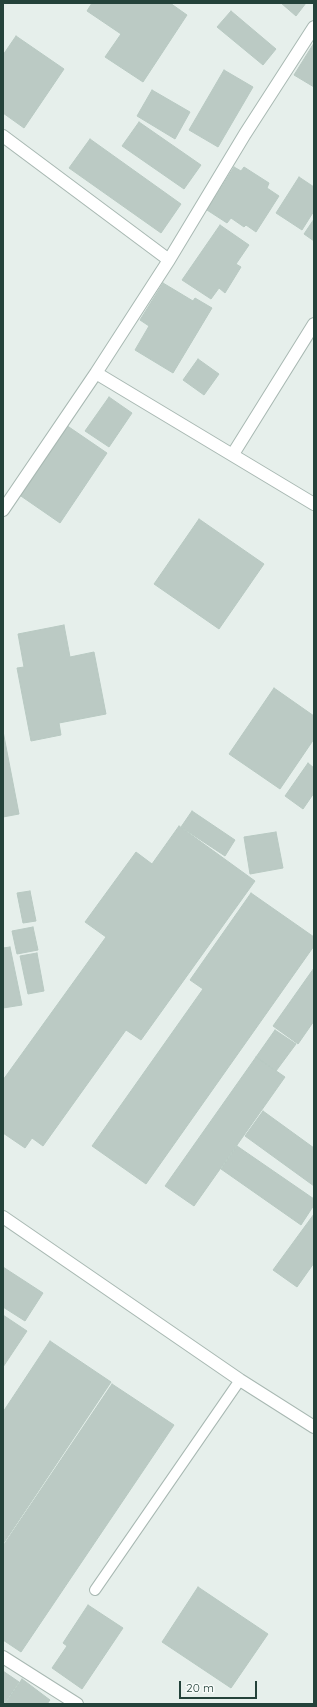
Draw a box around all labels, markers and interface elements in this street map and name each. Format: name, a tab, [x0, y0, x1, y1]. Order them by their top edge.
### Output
scale bar	[181, 1673, 259, 1699]
text: 20 m	[186, 1680, 214, 1695]

